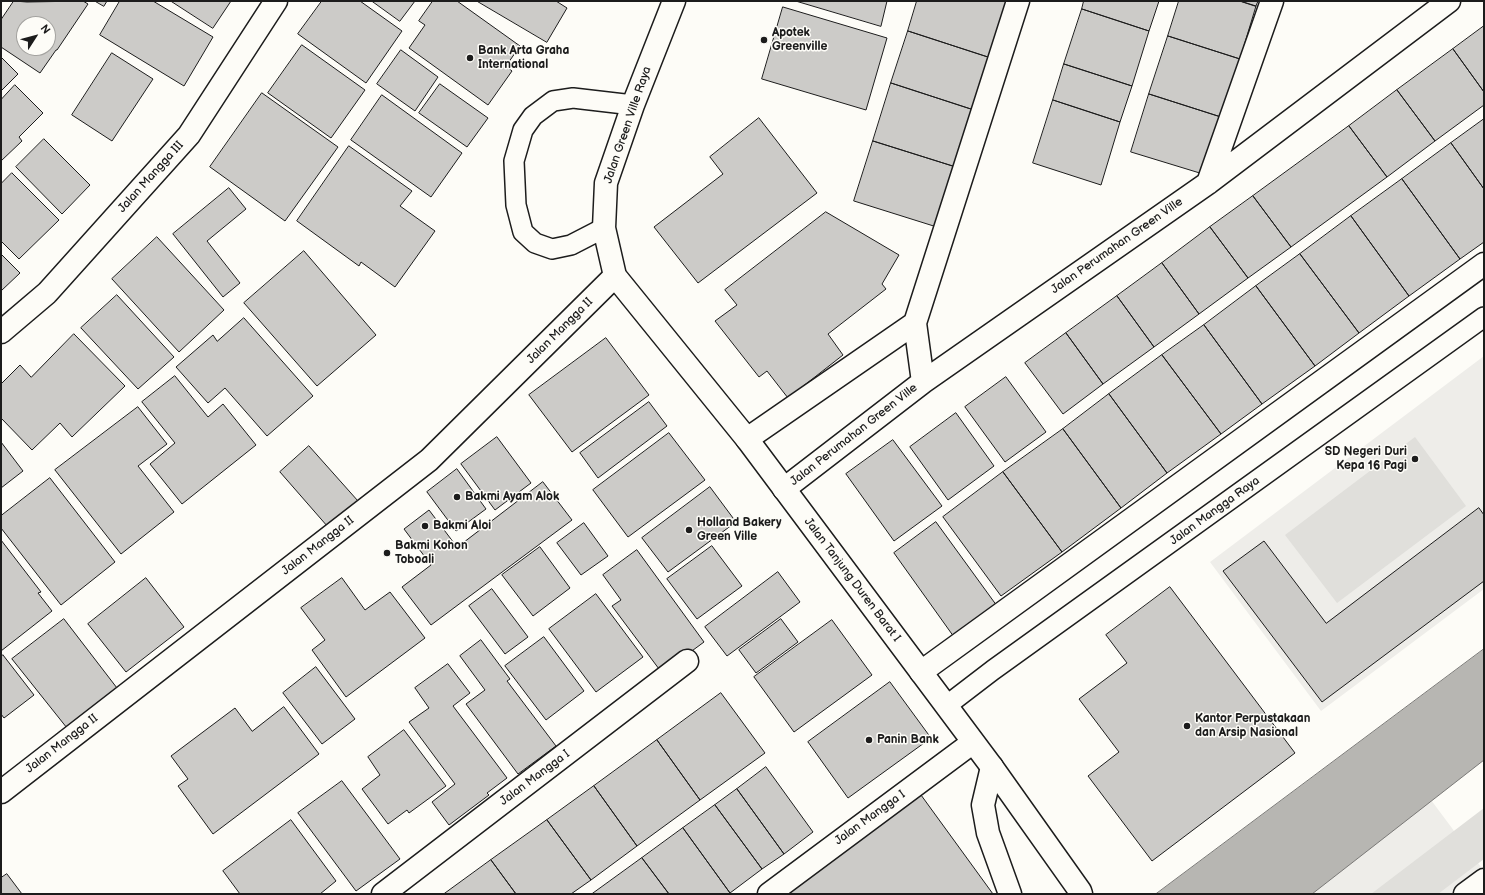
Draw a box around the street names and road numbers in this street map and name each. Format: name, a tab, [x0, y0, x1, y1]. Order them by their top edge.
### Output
street label: Jalan Green Ville Raya	[601, 65, 655, 185]
street label: Jalan Mangga III	[115, 138, 187, 216]
street label: Jalan Perumahan Green Ville	[1048, 195, 1186, 297]
street label: Jalan Mangga II	[524, 295, 596, 367]
street label: Jalan Perumahan Green Ville	[788, 381, 920, 489]
street label: Jalan Mangga Raya	[1167, 474, 1263, 548]
street label: Jalan Mangga II	[279, 513, 357, 579]
street label: Jalan Tanjung Duren Barat I	[801, 515, 903, 645]
street label: Jalan Mangga II	[23, 711, 101, 777]
street label: Jalan Mangga I	[497, 747, 573, 809]
street label: Jalan Mangga I	[832, 788, 908, 848]

